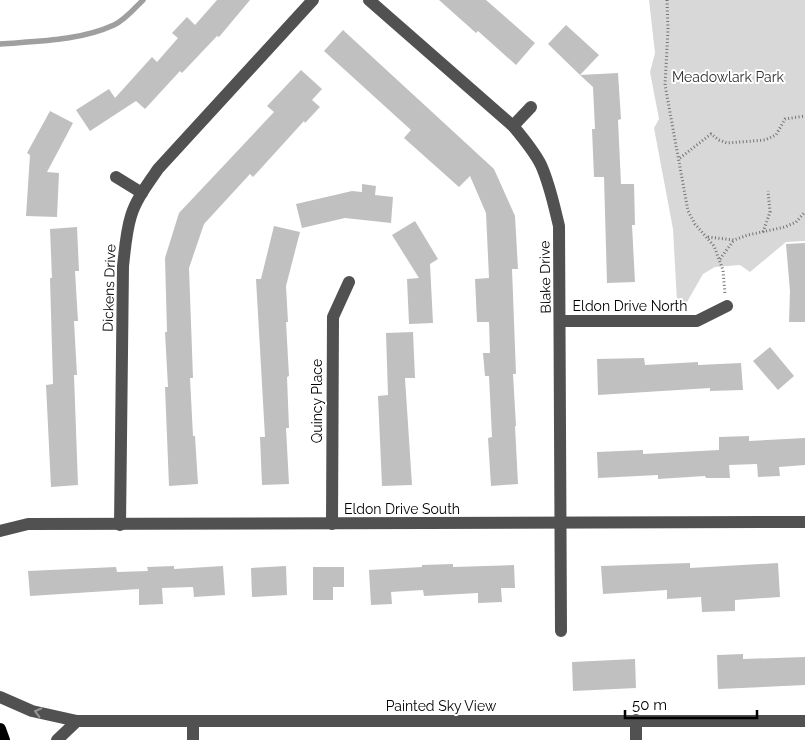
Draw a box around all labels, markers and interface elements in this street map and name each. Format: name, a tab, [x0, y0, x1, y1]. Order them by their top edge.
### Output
park label: Meadowlark Park	[672, 69, 785, 85]
street label: Blake Drive	[536, 240, 554, 314]
street label: Dickens Drive	[99, 244, 119, 332]
street label: Eldon Drive North	[573, 298, 687, 314]
street label: Quincy Place	[309, 359, 325, 443]
street label: Eldon Drive South	[344, 501, 460, 517]
scale bar	[625, 688, 758, 720]
text: 50 m	[632, 696, 667, 714]
street label: Painted Sky View	[386, 698, 497, 714]
one-way arrow	[33, 707, 42, 718]

